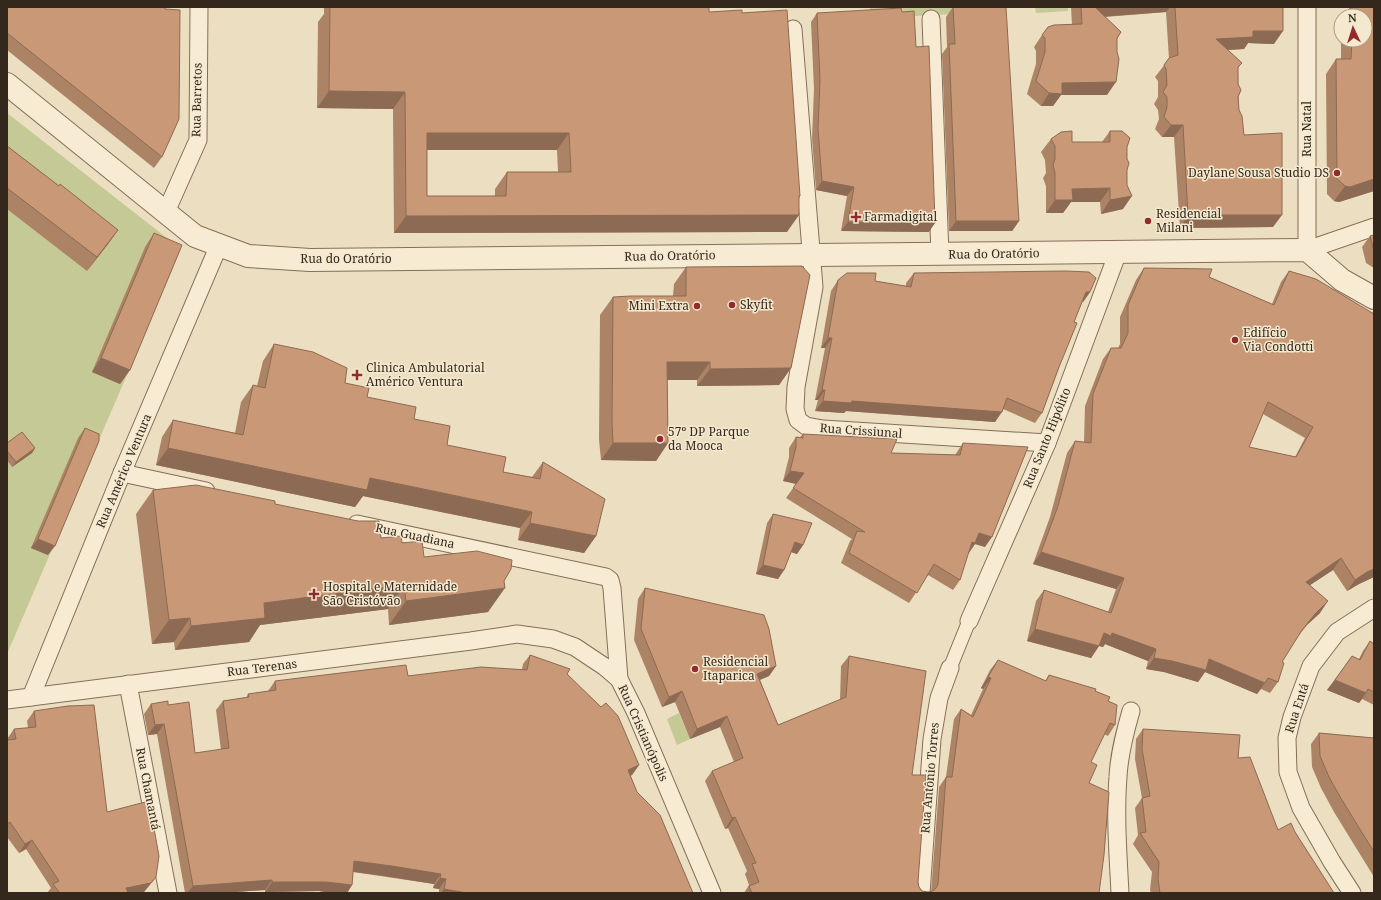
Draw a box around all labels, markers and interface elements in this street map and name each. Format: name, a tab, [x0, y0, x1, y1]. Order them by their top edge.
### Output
north arrow	[1333, 8, 1373, 48]
text: N	[1347, 10, 1357, 25]
street label: Rua Barretos	[187, 63, 206, 137]
street label: Rua Natal	[1298, 101, 1315, 157]
place label: Daylane Sousa Studio DS	[1188, 164, 1329, 181]
marker: Daylane Sousa Studio DS	[1332, 168, 1342, 178]
place label: Residencial Milani	[1156, 205, 1222, 236]
place label: Farmadigital	[864, 208, 938, 225]
marker: Farmadigital	[851, 212, 861, 222]
marker: Residencial Milani	[1143, 216, 1153, 226]
street label: Rua do Oratório	[948, 244, 1040, 263]
street label: Rua do Oratório	[624, 246, 716, 265]
street label: Rua do Oratório	[300, 250, 392, 267]
place label: Skyfit	[740, 296, 773, 313]
place label: Mini Extra	[628, 297, 689, 314]
marker: Skyfit	[727, 300, 737, 310]
marker: Mini Extra	[692, 301, 702, 311]
place label: Edifício Via Condotti	[1243, 324, 1314, 355]
marker: Edifício Via Condotti	[1230, 335, 1240, 345]
place label: Clinica Ambulatorial Américo Ventura	[366, 359, 485, 390]
marker: Clinica Ambulatorial Américo Ventura	[351, 369, 363, 381]
street label: Rua Santo Hipólito	[1019, 385, 1074, 491]
street label: Rua Américo Ventura	[92, 411, 155, 531]
street label: Rua Crissiunal	[819, 419, 903, 442]
place label: 57º DP Parque da Mooca	[668, 423, 749, 454]
marker: 57º DP Parque da Mooca	[655, 434, 665, 444]
street label: Rua Guadiana	[374, 519, 457, 552]
place label: Hospital e Maternidade São Cristóvão	[323, 578, 457, 609]
marker: Hospital e Maternidade São Cristóvão	[308, 588, 320, 600]
place label: Residencial Itaparica	[703, 653, 769, 684]
street label: Rua Terenas	[226, 655, 298, 680]
marker: Residencial Itaparica	[690, 664, 700, 674]
street label: Rua Entá	[1280, 680, 1313, 735]
street label: Rua Cristianópolis	[614, 682, 672, 784]
street label: Rua Antônio Torres	[916, 722, 943, 834]
street label: Rua Chamantá	[132, 746, 165, 832]

